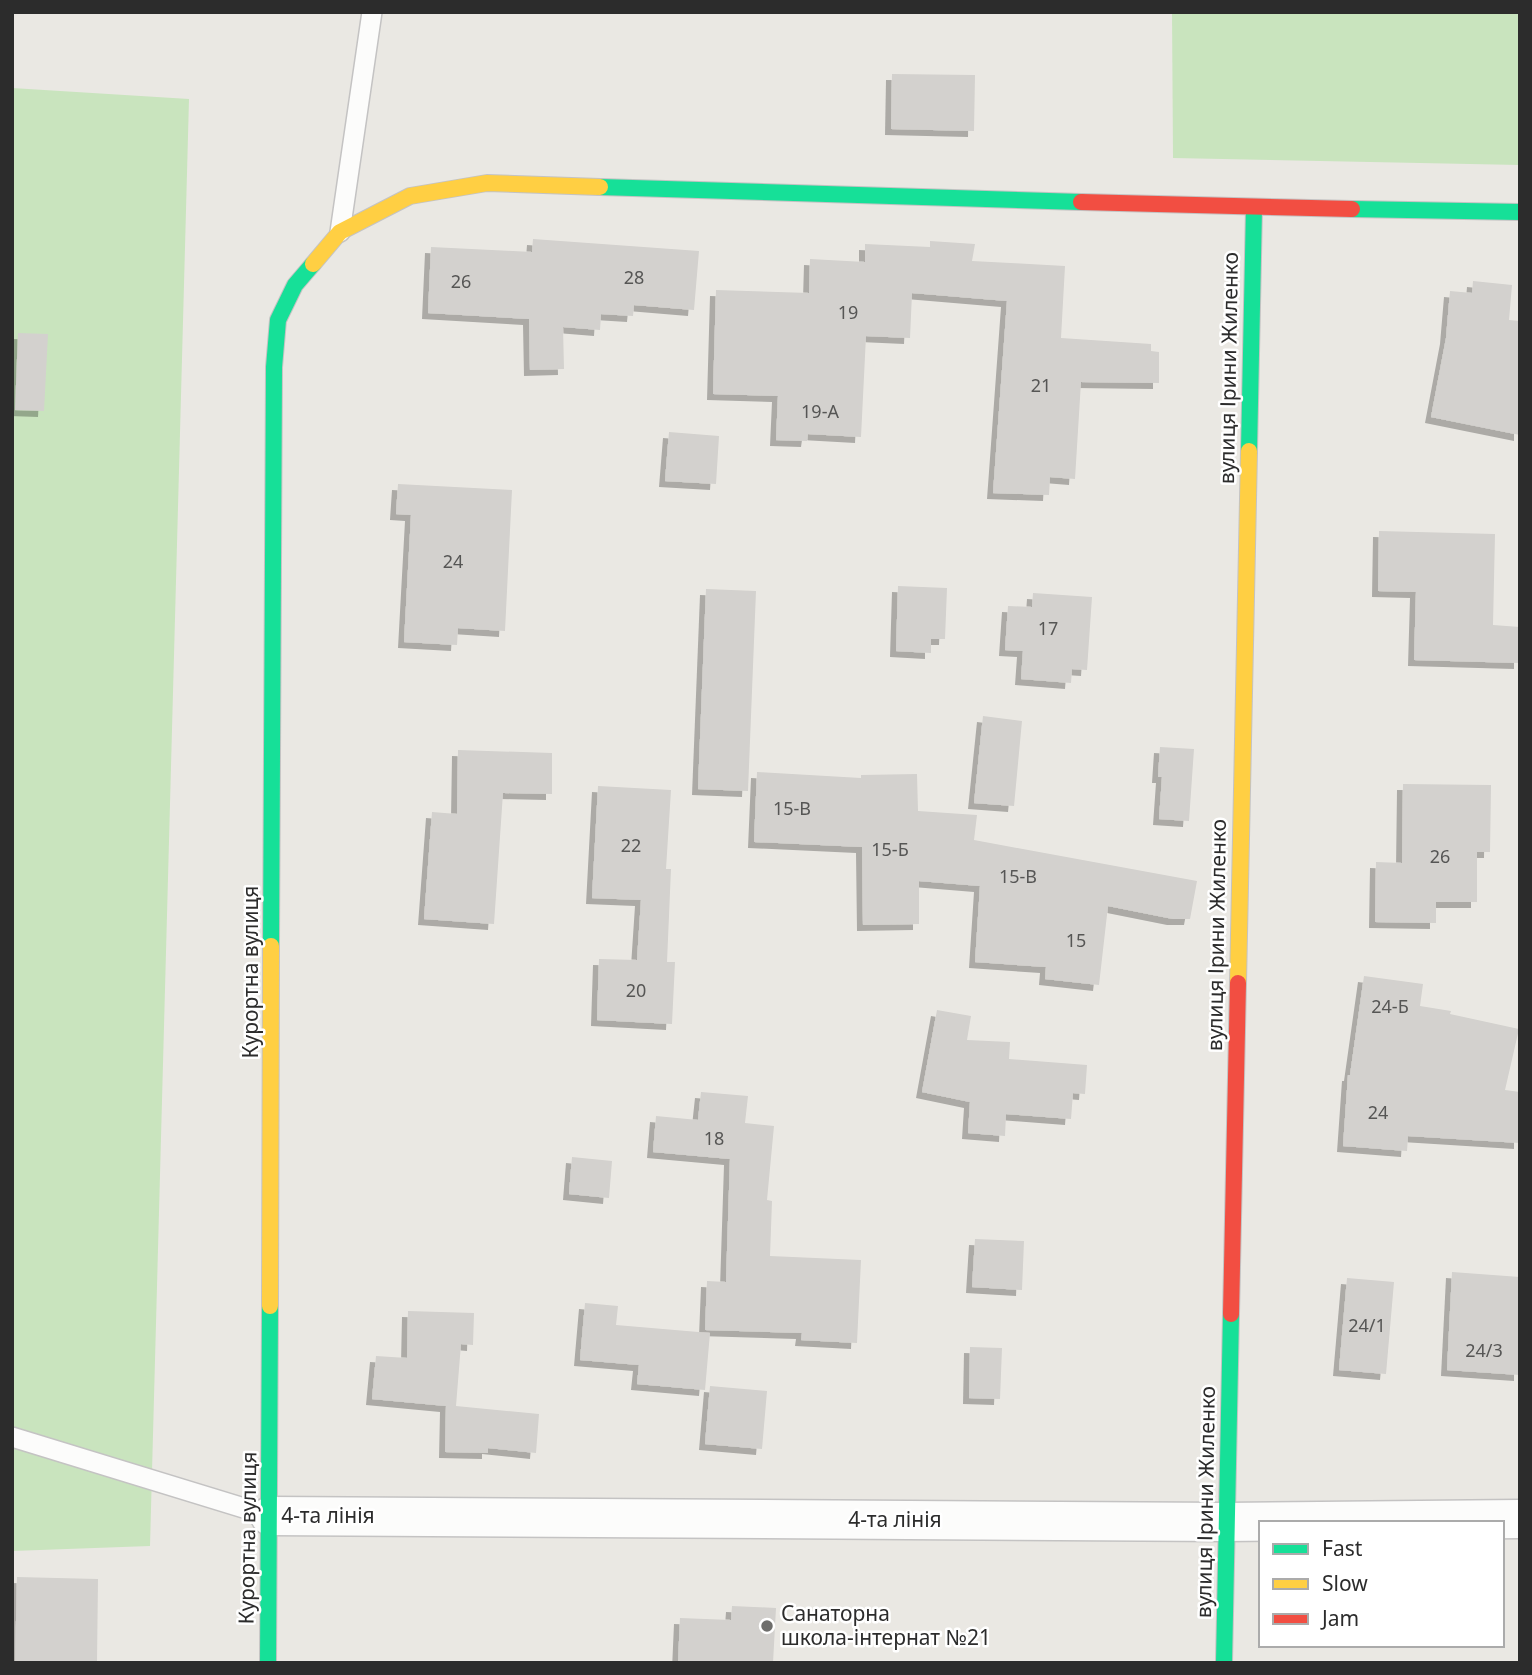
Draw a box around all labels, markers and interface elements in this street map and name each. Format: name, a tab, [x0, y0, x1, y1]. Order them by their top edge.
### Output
street label: вулиця Ірини Жиленко	[1212, 252, 1244, 484]
house number: 28	[624, 265, 644, 289]
house number: 26	[451, 269, 471, 293]
house number: 19	[838, 300, 858, 324]
house number: 21	[1031, 373, 1051, 397]
house number: 19-А	[801, 399, 839, 423]
house number: 24	[443, 549, 463, 573]
house number: 17	[1038, 616, 1058, 640]
house number: 15-В	[773, 796, 811, 820]
street label: вулиця Ірини Жиленко	[1200, 819, 1232, 1051]
house number: 22	[621, 833, 641, 857]
house number: 15-Б	[871, 837, 909, 861]
house number: 26	[1430, 844, 1450, 868]
house number: 15-В	[999, 864, 1037, 888]
street label: Курортна вулиця	[236, 886, 264, 1058]
house number: 15	[1066, 928, 1086, 952]
house number: 20	[626, 978, 646, 1002]
house number: 24-Б	[1371, 994, 1409, 1018]
house number: 24	[1368, 1100, 1388, 1124]
house number: 18	[704, 1126, 724, 1150]
house number: 24/1	[1348, 1313, 1386, 1337]
house number: 24/3	[1465, 1338, 1503, 1362]
street label: вулиця Ірини Жиленко	[1189, 1386, 1221, 1618]
street label: Курортна вулиця	[231, 1451, 263, 1625]
street label: 4-та лінія	[281, 1501, 375, 1529]
street label: 4-та лінія	[848, 1505, 942, 1533]
legend	[1259, 1521, 1504, 1647]
text: Fast	[1322, 1534, 1363, 1562]
text: Slow	[1322, 1569, 1368, 1597]
place label: Санаторна школа-інтернат №21	[781, 1599, 991, 1651]
text: Jam	[1320, 1604, 1359, 1632]
marker: Санаторна школа-інтернат №21	[759, 1618, 775, 1634]

